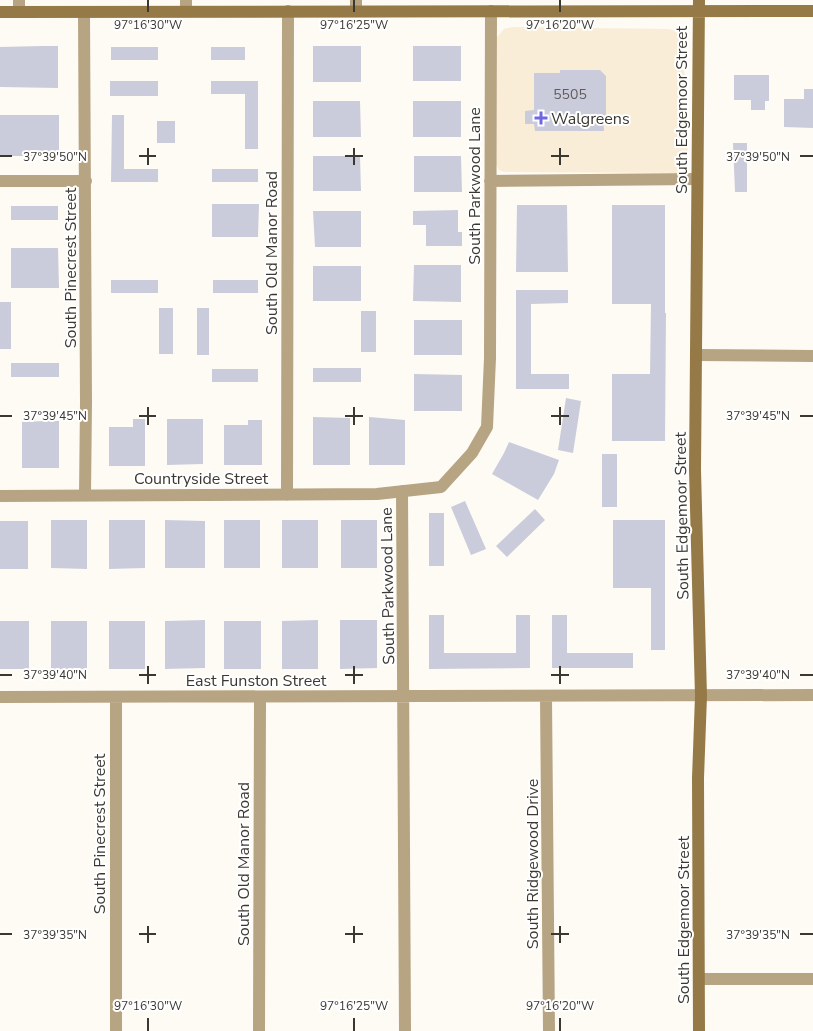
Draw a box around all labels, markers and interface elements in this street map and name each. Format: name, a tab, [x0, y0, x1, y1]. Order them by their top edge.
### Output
text: 97°16'30"W	[114, 17, 182, 33]
text: 97°16'25"W	[320, 17, 388, 33]
text: 97°16'20"W	[526, 17, 594, 33]
street label: South Edgemoor Street	[671, 26, 693, 194]
house number: 5505	[553, 85, 587, 104]
street label: South Parkwood Lane	[464, 107, 486, 265]
place label: Walgreens	[551, 108, 630, 130]
marker: Walgreens	[535, 112, 547, 124]
text: 37°39'50"N	[23, 149, 87, 165]
text: 37°39'50"N	[726, 149, 790, 165]
street label: South Old Manor Road	[261, 171, 283, 335]
street label: South Pinecrest Street	[60, 187, 82, 348]
text: 37°39'45"N	[23, 408, 87, 424]
text: 37°39'45"N	[726, 408, 790, 424]
street label: South Edgemoor Street	[670, 431, 694, 600]
street label: Countryside Street	[134, 468, 268, 490]
street label: South Parkwood Lane	[376, 507, 400, 665]
text: 37°39'40"N	[23, 667, 87, 683]
text: 37°39'40"N	[726, 667, 790, 683]
street label: East Funston Street	[186, 670, 327, 692]
street label: South Pinecrest Street	[89, 753, 111, 914]
street label: South Ridgewood Drive	[522, 779, 544, 949]
street label: South Old Manor Road	[233, 782, 255, 946]
street label: South Edgemoor Street	[673, 836, 695, 1004]
text: 37°39'35"N	[23, 927, 87, 943]
text: 37°39'35"N	[726, 927, 790, 943]
text: 97°16'30"W	[114, 998, 182, 1014]
text: 97°16'25"W	[320, 998, 388, 1014]
text: 97°16'20"W	[526, 998, 594, 1014]

